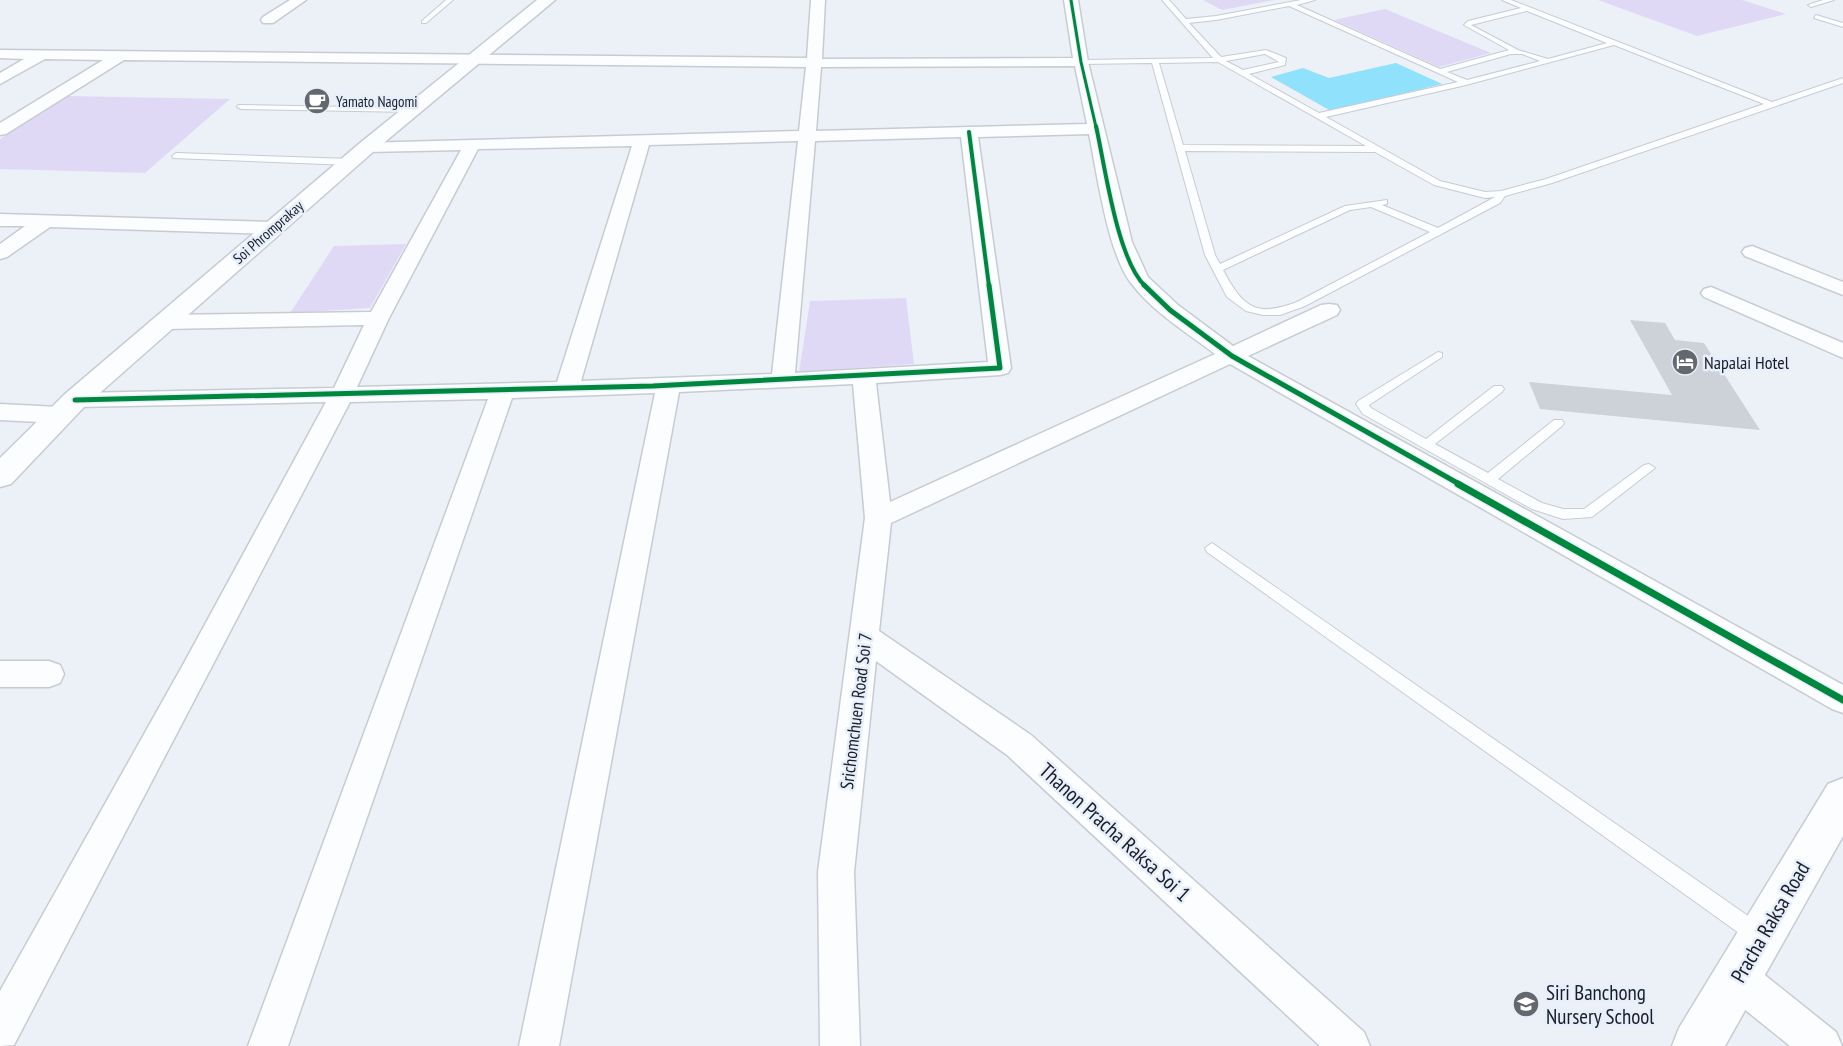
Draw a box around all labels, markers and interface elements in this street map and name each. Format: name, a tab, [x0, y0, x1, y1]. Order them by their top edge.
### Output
cafe icon: Yamato Nagomi	[302, 86, 332, 116]
place label: Yamato Nagomi	[336, 92, 417, 111]
street label: Soi Phromprakay	[229, 196, 307, 268]
hotel icon: Napalai Hotel	[1670, 347, 1700, 377]
place label: Napalai Hotel	[1704, 351, 1790, 374]
street label: Srichomchuen Road Soi 7	[835, 631, 877, 791]
street label: Thanon Pracha Raksa Soi 1	[1034, 757, 1196, 907]
street label: Pracha Raksa Road	[1725, 857, 1815, 987]
place label: Siri Banchong Nursery School	[1546, 979, 1654, 1030]
school or university icon: Siri Banchong Nursery School	[1511, 989, 1541, 1019]

